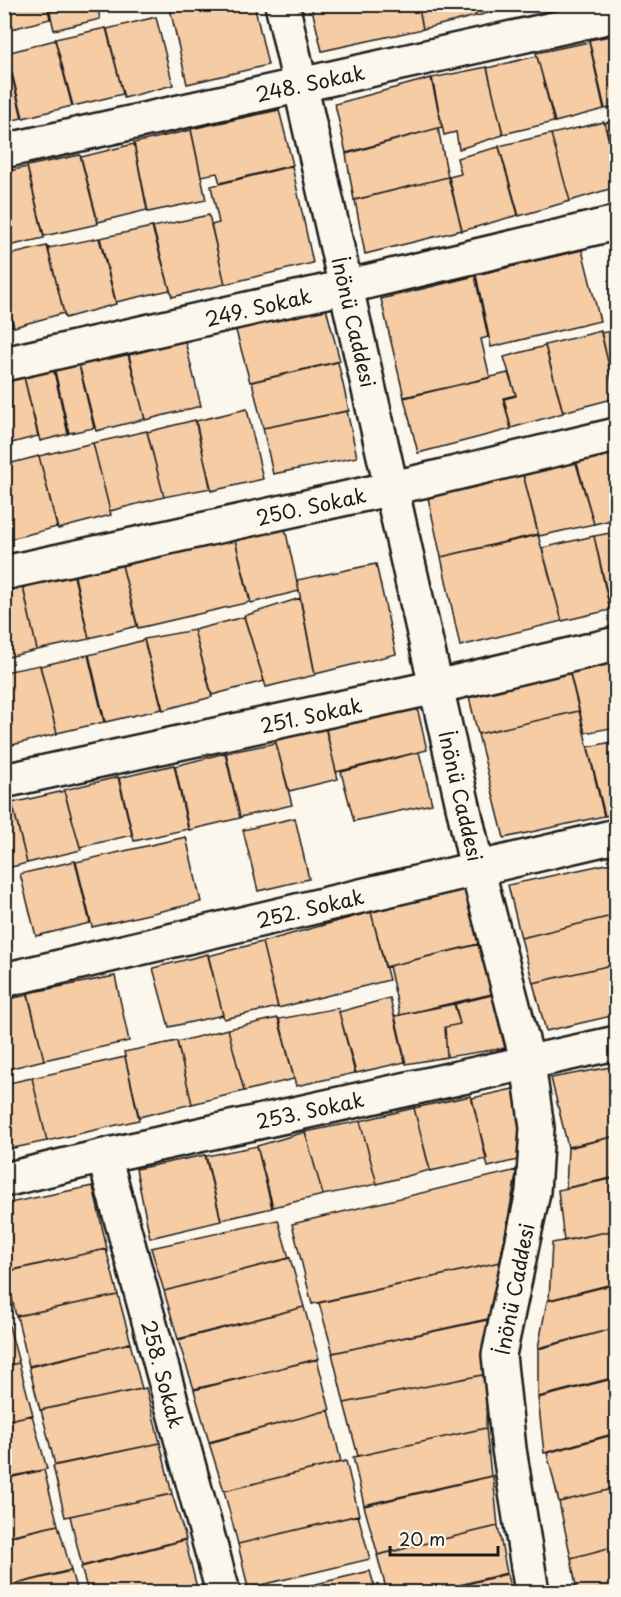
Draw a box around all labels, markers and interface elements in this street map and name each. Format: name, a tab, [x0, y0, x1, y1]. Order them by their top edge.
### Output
street label: 248. Sokak	[253, 57, 367, 109]
street label: İnönü Caddesi	[324, 254, 384, 390]
street label: 249. Sokak	[202, 280, 314, 334]
street label: 250. Sokak	[253, 480, 369, 532]
street label: 251. Sokak	[257, 690, 365, 740]
street label: İnönü Caddesi	[431, 728, 491, 864]
street label: 252. Sokak	[253, 881, 367, 935]
street label: 253. Sokak	[253, 1084, 367, 1136]
street label: İnönü Caddesi	[487, 1221, 541, 1357]
street label: 258. Sokak	[134, 1317, 192, 1431]
scale bar	[390, 1519, 498, 1557]
text: 20 m	[399, 1525, 445, 1552]

